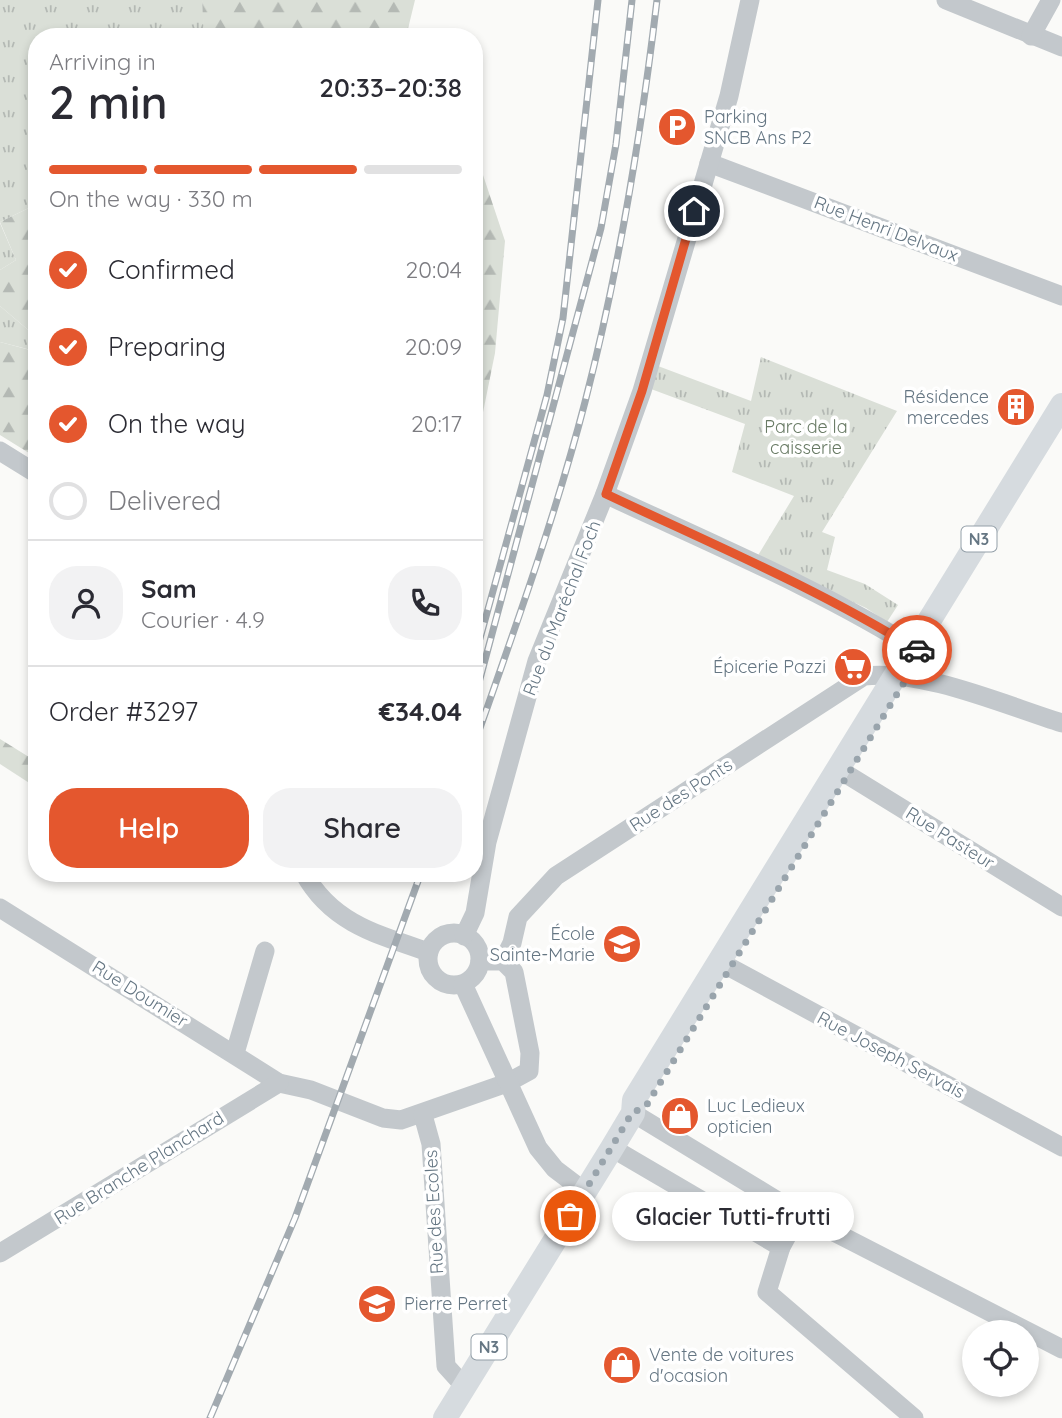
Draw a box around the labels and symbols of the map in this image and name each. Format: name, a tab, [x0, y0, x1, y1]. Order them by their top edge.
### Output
place label: Parking SNCB Ans P2	[704, 105, 812, 149]
parking icon: Parking SNCB Ans P2	[656, 106, 698, 148]
pin	[664, 181, 724, 241]
street label: Rue Henri Delvaux	[811, 190, 962, 267]
place label: Résidence mercedes	[904, 385, 989, 429]
building icon: Résidence mercedes	[995, 386, 1037, 428]
park label: Parc de la caisserie	[764, 415, 848, 459]
street label: Rue du Maréchal Foch	[517, 517, 606, 699]
road number: N3	[962, 526, 996, 552]
courier	[882, 615, 952, 685]
supermarket icon: Épicerie Pazzi	[832, 646, 874, 688]
place label: Épicerie Pazzi	[713, 655, 826, 678]
street label: Rue des Ponts	[625, 753, 737, 836]
street label: Rue Pasteur	[902, 801, 999, 874]
place label: École Sainte-Marie	[490, 922, 595, 966]
school or university icon: École Sainte-Marie	[601, 923, 643, 965]
street label: Rue Doumier	[88, 955, 193, 1032]
street label: Rue Joseph Servais	[814, 1006, 969, 1103]
place label: Luc Ledieux opticien	[707, 1094, 805, 1138]
shop icon: Luc Ledieux opticien	[659, 1095, 701, 1137]
street label: Rue Branche Planchard	[50, 1106, 228, 1229]
street label: Rue des Ecoles	[419, 1149, 448, 1275]
pin	[540, 1186, 600, 1246]
callout: Glacier Tutti-frutti	[612, 1192, 854, 1240]
school or university icon: Pierre Perret	[356, 1283, 398, 1325]
place label: Pierre Perret	[404, 1292, 508, 1315]
road number: N3	[472, 1334, 506, 1359]
place label: Vente de voitures d'ocasion	[649, 1343, 794, 1387]
shop icon: Vente de voitures d'ocasion	[601, 1344, 643, 1386]

